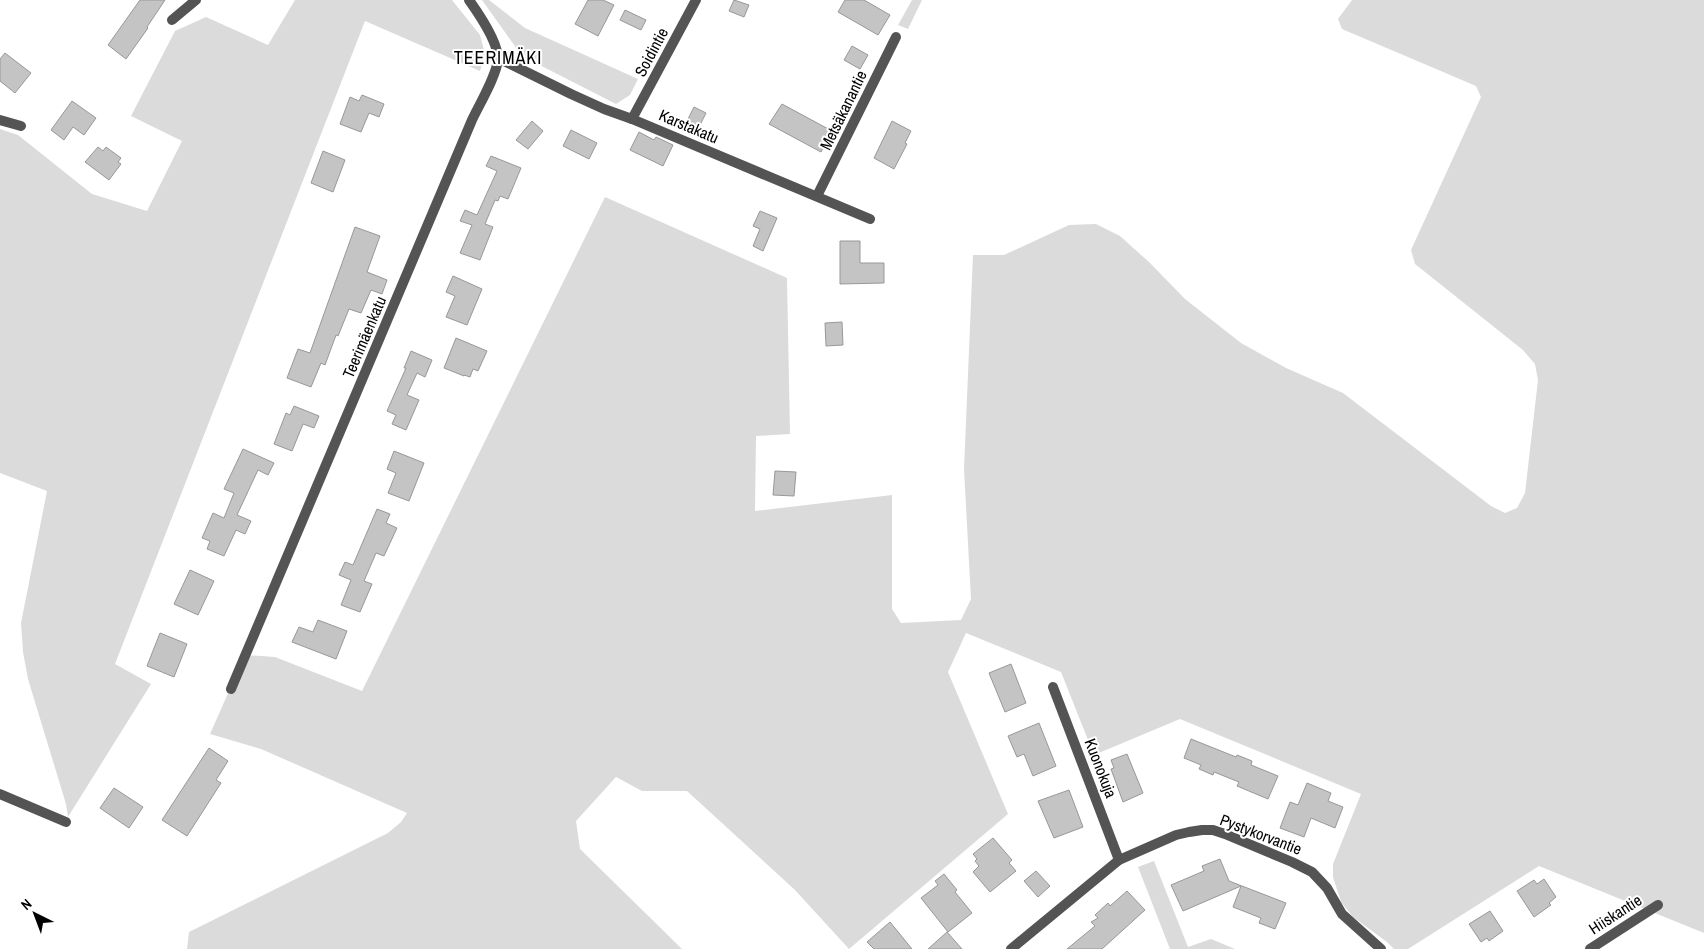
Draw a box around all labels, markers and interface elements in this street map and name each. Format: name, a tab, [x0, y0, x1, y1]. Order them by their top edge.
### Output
street label: Soidintie	[629, 24, 673, 80]
district label: TEERIMÄKI	[454, 45, 542, 70]
street label: Metsäkanantie	[814, 66, 872, 154]
street label: Karstakatu	[656, 104, 722, 148]
street label: Teerimäenkatu	[337, 293, 391, 381]
street label: Kuonokuja	[1080, 735, 1123, 802]
street label: Pystykorvantie	[1217, 808, 1305, 860]
north arrow	[10, 889, 60, 939]
street label: Hiiskantie	[1584, 889, 1646, 939]
text: N	[17, 895, 35, 914]

